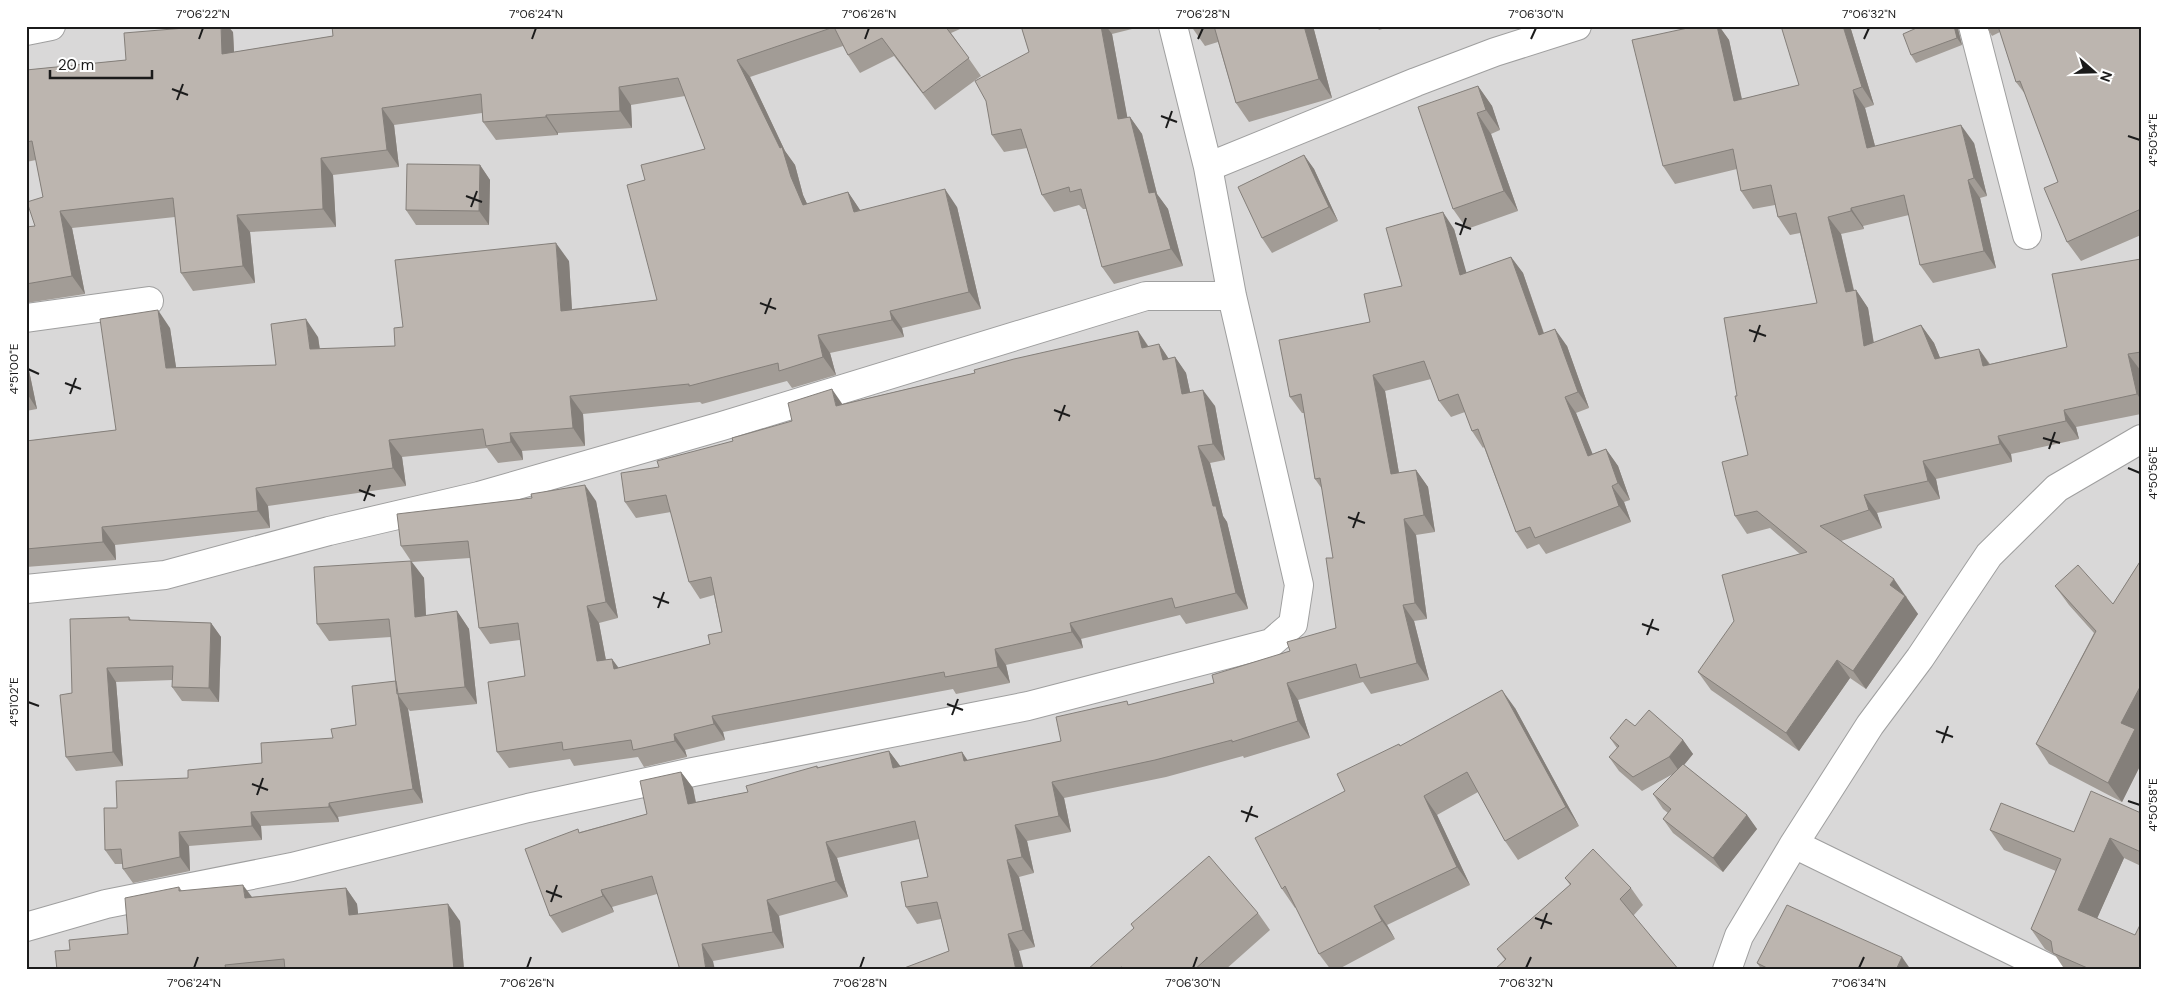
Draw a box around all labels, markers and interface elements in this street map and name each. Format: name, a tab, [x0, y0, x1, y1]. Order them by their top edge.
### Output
text: 7°06'22"N	[176, 6, 230, 22]
text: 7°06'24"N	[509, 6, 563, 22]
text: 7°06'26"N	[842, 6, 896, 22]
text: 7°06'28"N	[1176, 6, 1230, 22]
text: 7°06'30"N	[1508, 6, 1564, 22]
text: 7°06'32"N	[1842, 6, 1896, 22]
scale bar	[50, 48, 152, 80]
north arrow	[2070, 48, 2120, 98]
text: 20 m	[58, 55, 94, 75]
text: N	[2096, 69, 2116, 84]
text: 4°50'54"E	[2145, 113, 2161, 167]
text: 4°51'00"E	[6, 343, 22, 395]
text: 4°50'56"E	[2145, 446, 2161, 500]
text: 4°51'02"E	[6, 677, 22, 727]
text: 4°50'58"E	[2145, 778, 2161, 832]
text: 7°06'24"N	[167, 975, 221, 991]
text: 7°06'26"N	[500, 975, 554, 991]
text: 7°06'28"N	[833, 975, 887, 991]
text: 7°06'30"N	[1165, 975, 1221, 991]
text: 7°06'32"N	[1499, 975, 1553, 991]
text: 7°06'34"N	[1832, 975, 1886, 991]

